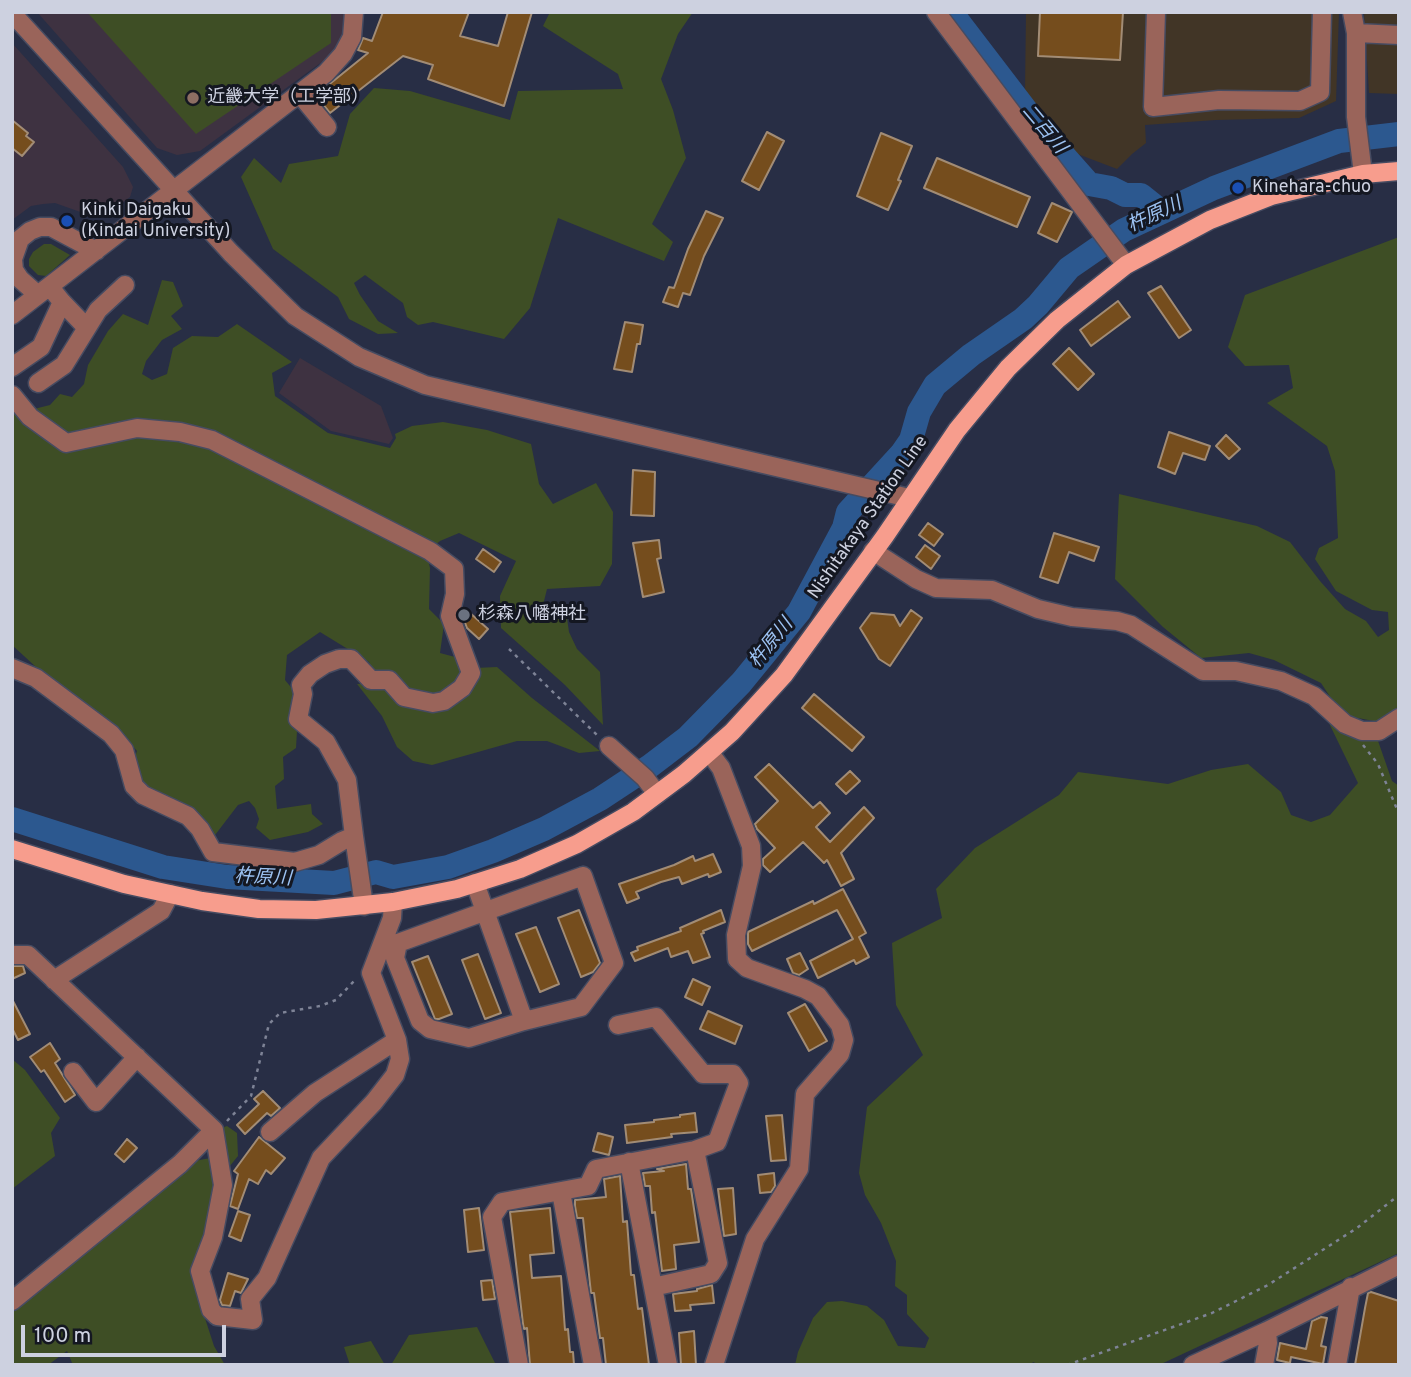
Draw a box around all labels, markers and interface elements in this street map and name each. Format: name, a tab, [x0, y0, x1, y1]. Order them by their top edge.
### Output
place label: 近畿大学（工学部）	[207, 87, 369, 109]
marker: 近畿大学（工学部）	[185, 90, 201, 106]
water label: 二百川	[1016, 101, 1070, 159]
place label: Kinehara-chuo	[1252, 177, 1371, 199]
marker: Kinehara-chuo	[1230, 180, 1246, 196]
water label: 杵原川	[1124, 194, 1186, 238]
place label: Kinki Daigaku (Kindai University)	[81, 200, 231, 242]
marker: Kinki Daigaku (Kindai University)	[59, 213, 75, 229]
street label: Nishitakaya Station Line	[804, 432, 934, 604]
place label: 杉森八幡神社	[478, 604, 586, 626]
marker: 杉森八幡神社	[456, 607, 472, 623]
water label: 杵原川	[745, 615, 799, 673]
water label: 杵原川	[234, 866, 292, 892]
scale bar	[24, 1310, 229, 1354]
text: 100 m	[34, 1323, 91, 1350]

